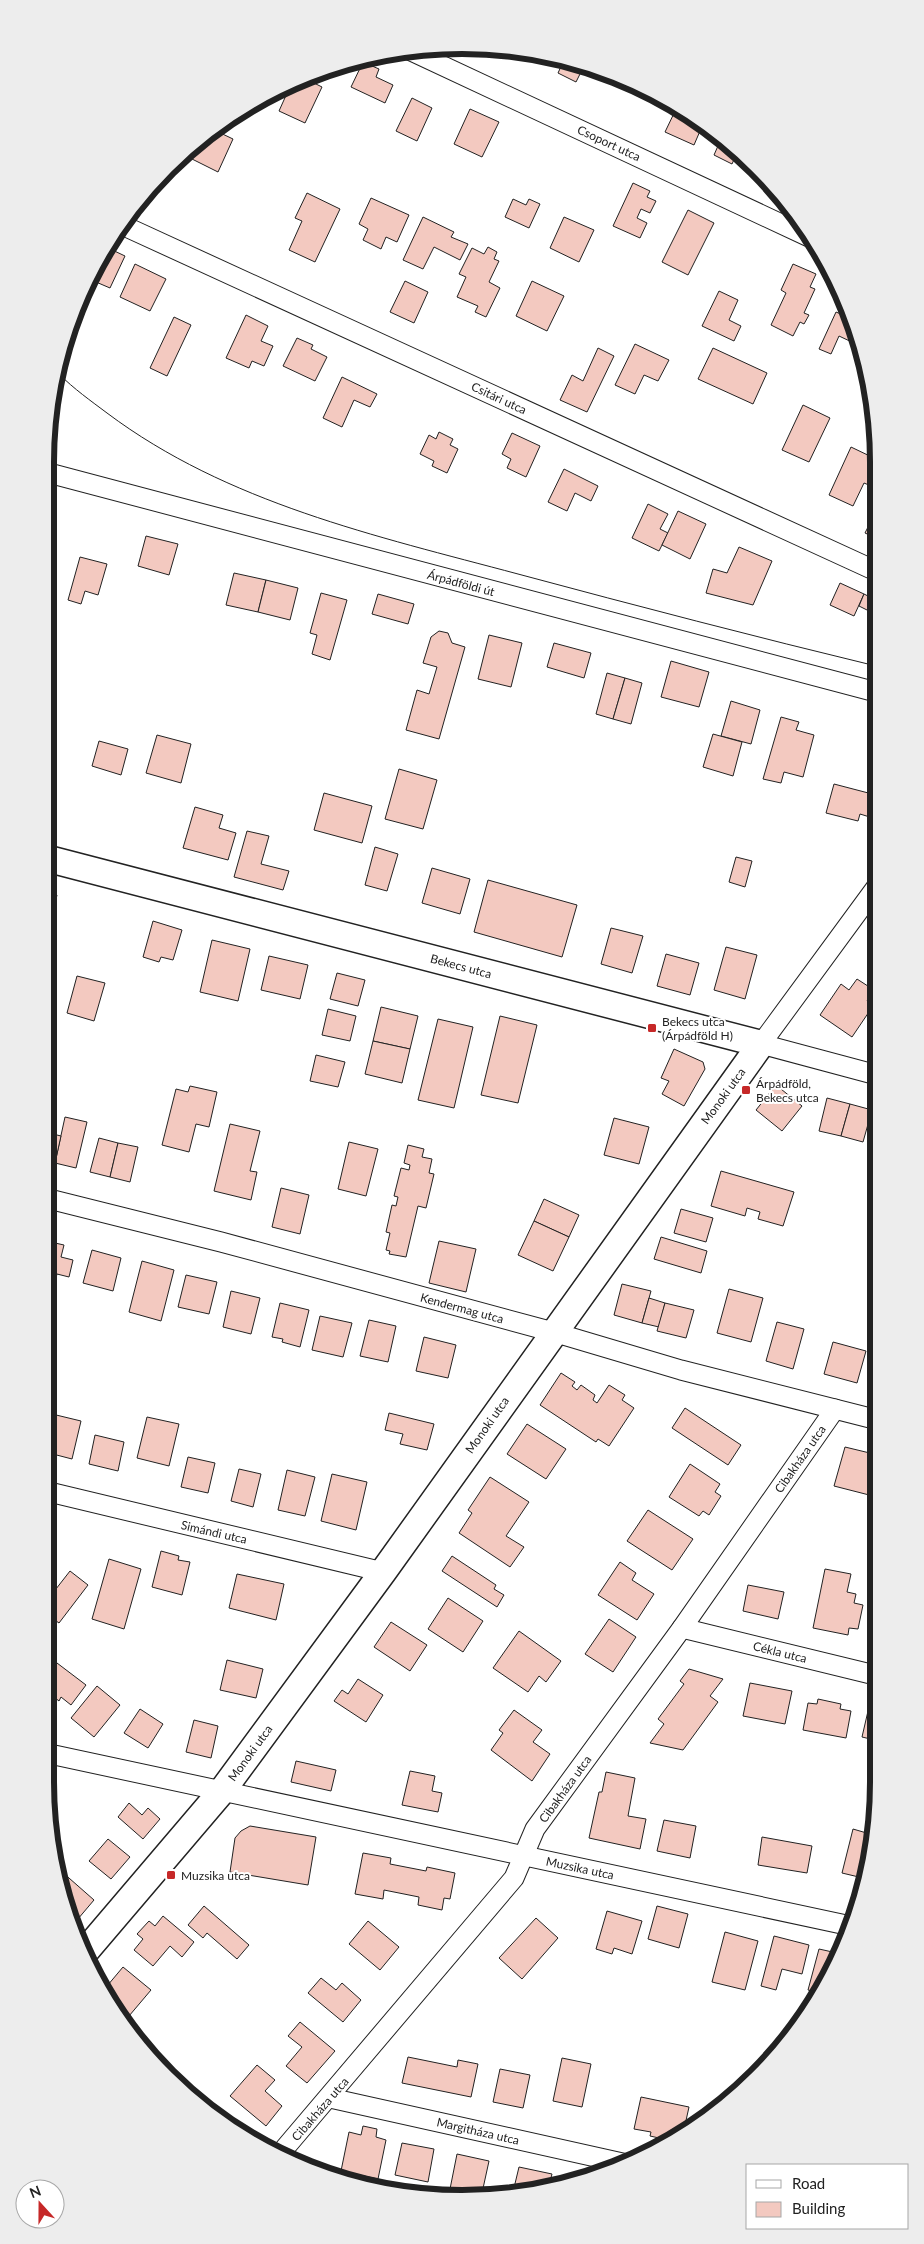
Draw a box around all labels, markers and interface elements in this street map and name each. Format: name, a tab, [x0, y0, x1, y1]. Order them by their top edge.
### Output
street label: Csoport utca	[575, 122, 643, 164]
street label: Csitári utca	[469, 379, 529, 417]
street label: Árpádföldi út	[426, 567, 497, 599]
street label: Bekecs utca	[429, 951, 493, 981]
place label: Bekecs utca (Árpádföld H)	[662, 1014, 733, 1043]
marker: Bekecs utca (Árpádföld H)	[646, 1022, 658, 1034]
street label: Monoki utca	[698, 1065, 748, 1127]
place label: Árpádföld, Bekecs utca	[756, 1076, 819, 1105]
marker: Árpádföld, Bekecs utca	[740, 1084, 752, 1096]
street label: Kendermag utca	[419, 1290, 505, 1326]
street label: Monoki utca	[462, 1394, 512, 1456]
street label: Cibakháza utca	[771, 1422, 829, 1496]
street label: Simándi utca	[180, 1517, 248, 1547]
street label: Cékla utca	[752, 1638, 808, 1666]
street label: Monoki utca	[225, 1722, 275, 1784]
street label: Cibakháza utca	[536, 1752, 594, 1826]
street label: Muzsika utca	[545, 1853, 615, 1883]
place label: Muzsika utca	[181, 1868, 250, 1883]
marker: Muzsika utca	[165, 1869, 177, 1881]
street label: Cibakháza utca	[288, 2074, 352, 2144]
street label: Margitháza utca	[435, 2114, 521, 2148]
legend	[746, 2164, 909, 2229]
text: Road	[792, 2174, 825, 2192]
north arrow	[15, 2179, 65, 2229]
text: N	[27, 2182, 43, 2201]
text: Building	[792, 2199, 845, 2217]

